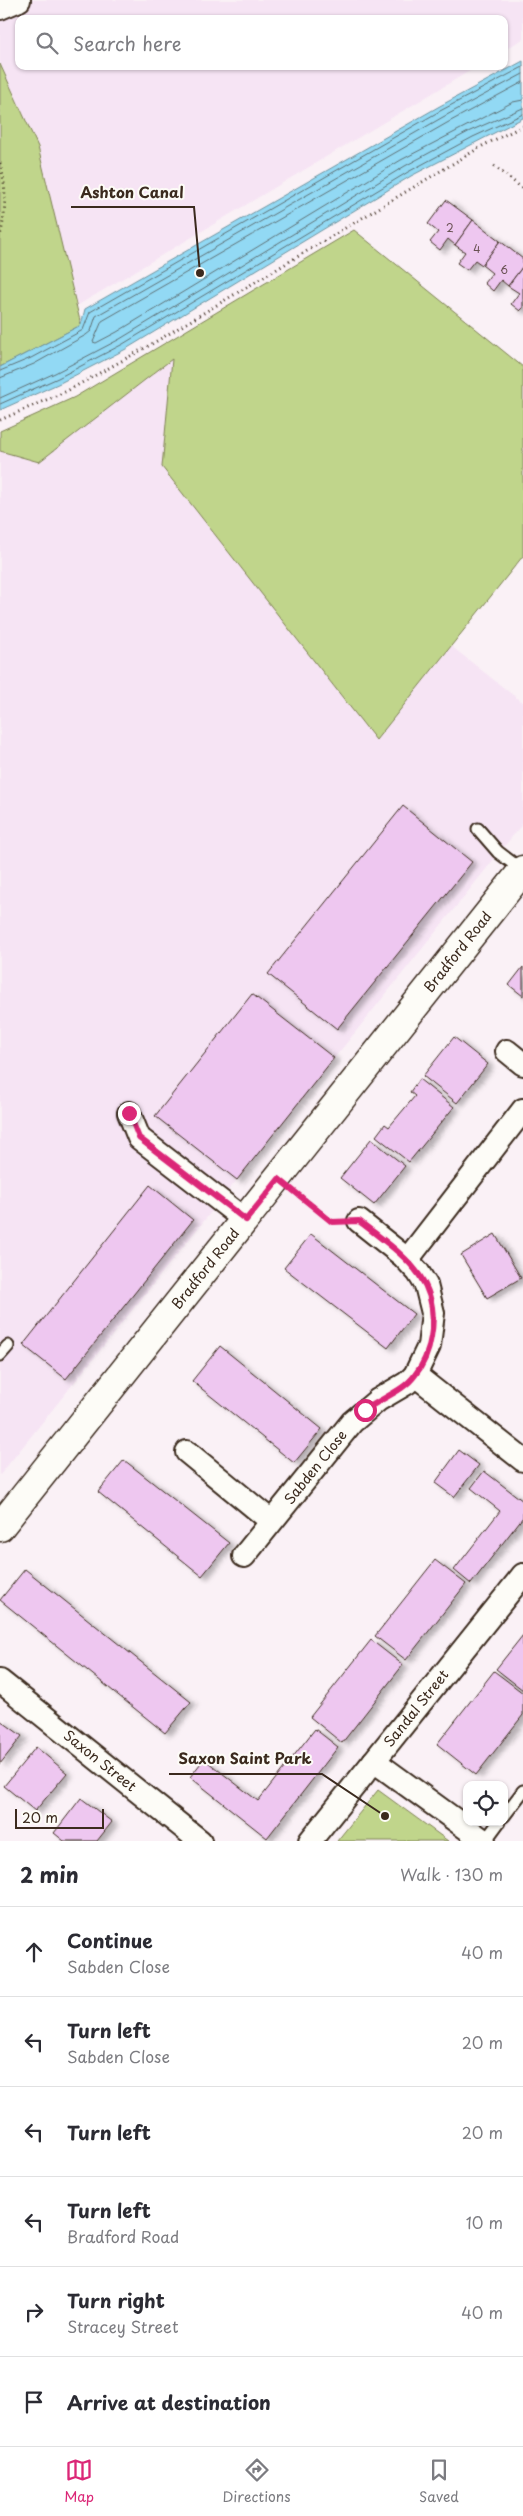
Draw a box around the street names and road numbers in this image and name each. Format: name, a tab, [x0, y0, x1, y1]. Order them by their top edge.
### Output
street label: Bradford Road	[419, 907, 496, 997]
street label: Bradford Road	[166, 1224, 244, 1313]
street label: Sabden Close	[279, 1425, 352, 1509]
street label: Sandal Street	[378, 1665, 454, 1751]
street label: Saxon Street	[59, 1725, 141, 1796]

